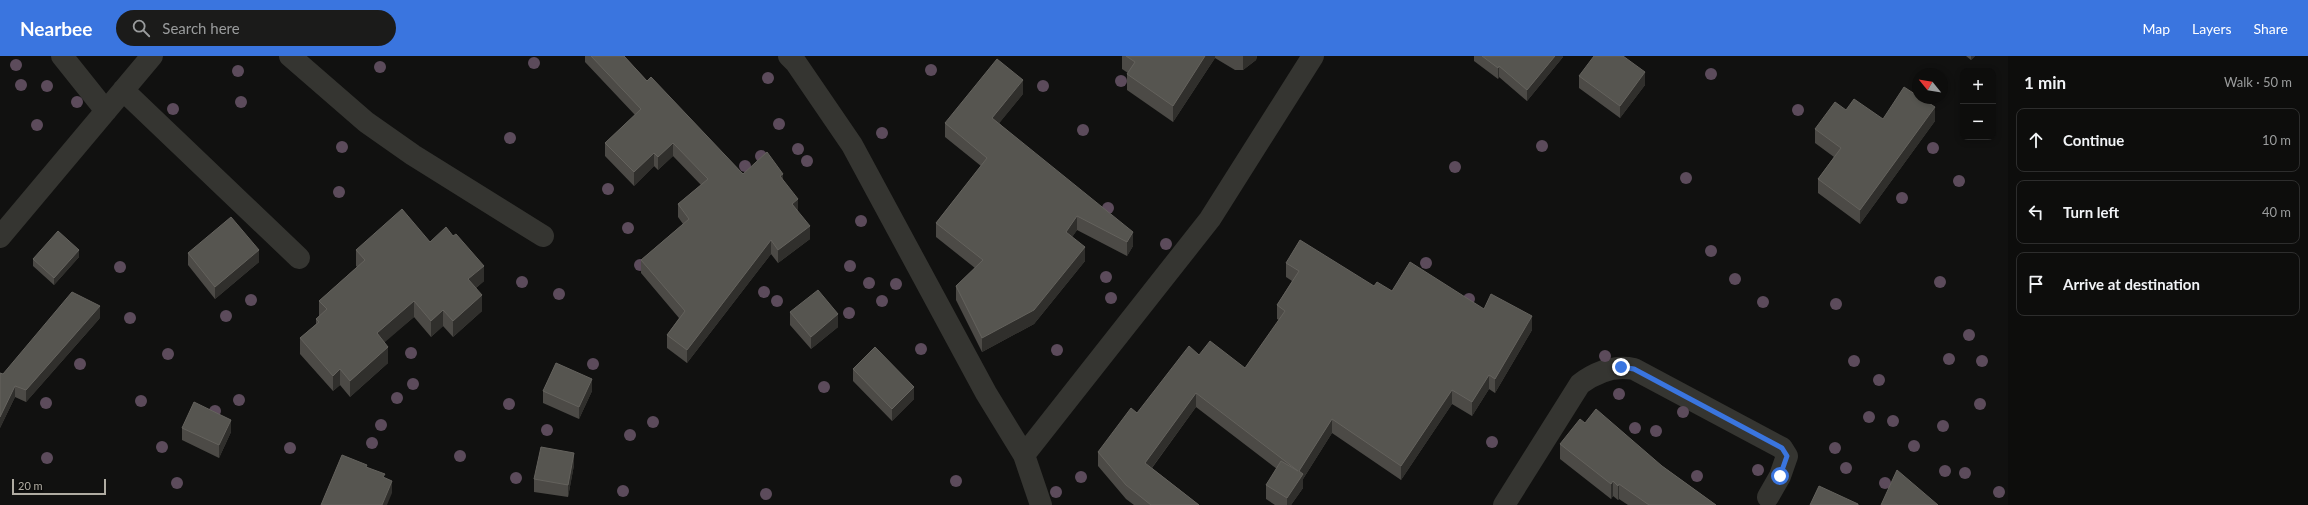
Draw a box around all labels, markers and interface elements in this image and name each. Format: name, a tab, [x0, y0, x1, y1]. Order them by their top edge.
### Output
search box	[116, 10, 396, 46]
text: Nearbee	[20, 17, 92, 40]
icon: search	[130, 17, 152, 39]
text: Search here	[162, 19, 240, 37]
text: Map	[2142, 20, 2170, 37]
text: Layers	[2192, 20, 2232, 37]
text: Share	[2254, 20, 2288, 37]
north arrow	[1912, 68, 1948, 104]
map controls	[1960, 68, 1996, 140]
button: +	[1960, 68, 1996, 104]
text: 1 min	[2024, 72, 2066, 93]
text: Walk · 50 m	[2224, 74, 2292, 90]
button: −	[1960, 104, 1996, 140]
icon: ahead	[2025, 129, 2047, 151]
text: Continue	[2063, 131, 2124, 149]
text: 10 m	[2262, 132, 2291, 148]
icon: left	[2025, 201, 2047, 223]
text: Turn left	[2063, 203, 2119, 221]
text: 40 m	[2262, 204, 2291, 220]
icon: arrive	[2025, 273, 2047, 295]
text: Arrive at destination	[2063, 275, 2200, 293]
route end	[1612, 358, 1630, 376]
route start	[1771, 467, 1789, 485]
scale bar	[12, 477, 106, 496]
text: 20 m	[18, 479, 43, 492]

